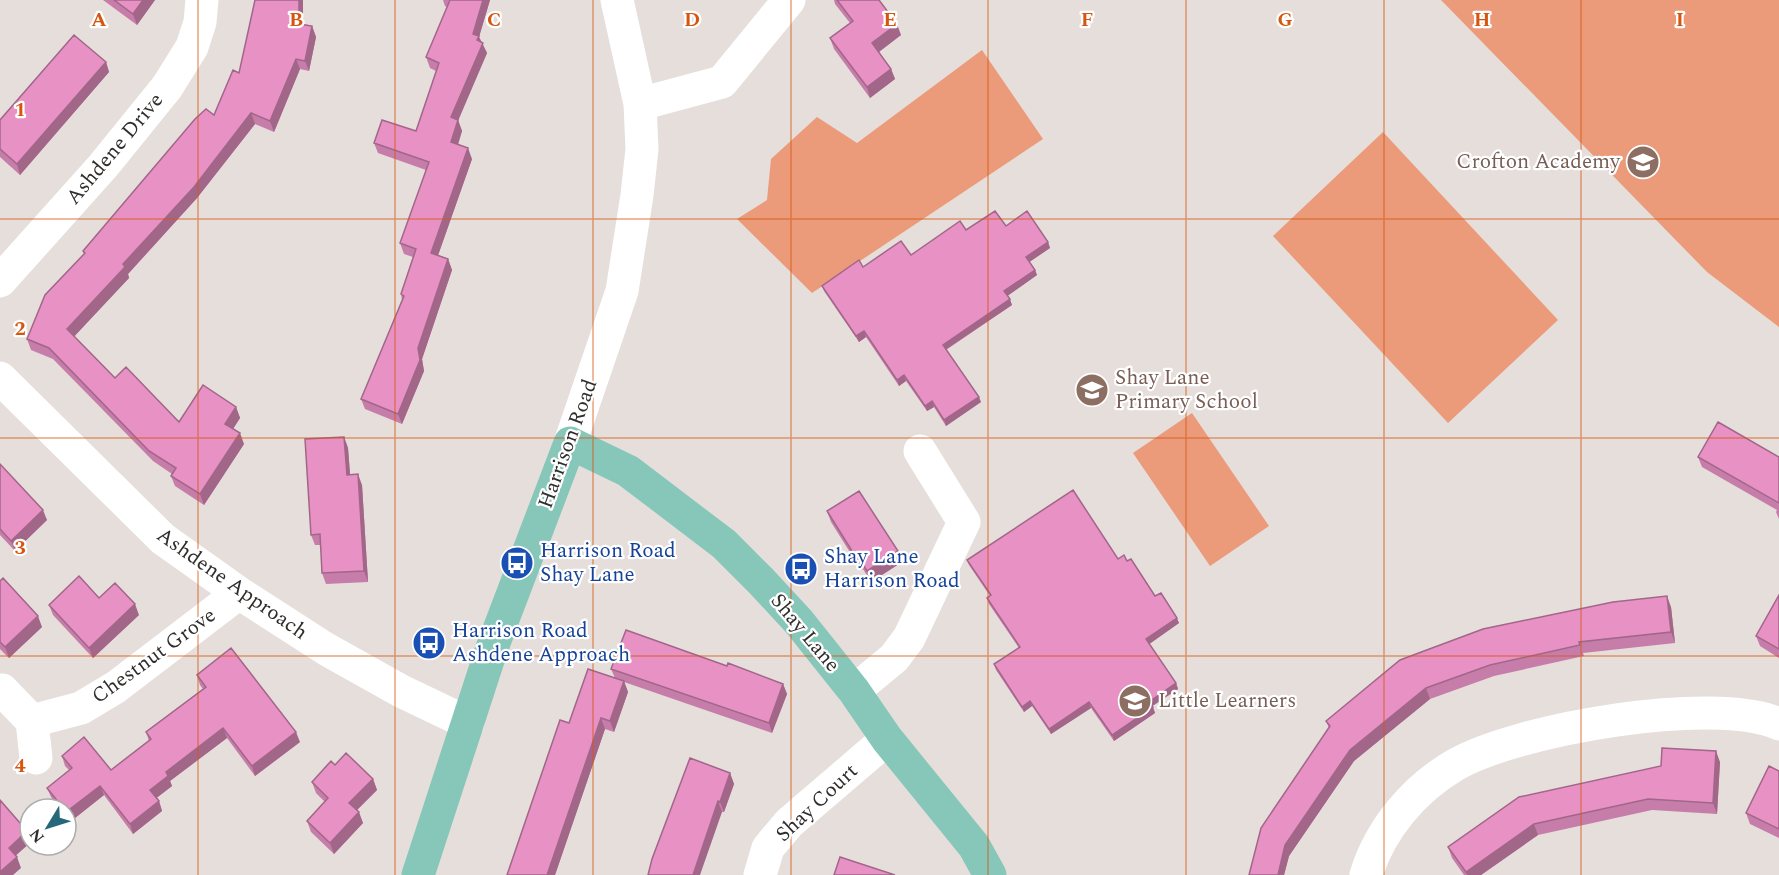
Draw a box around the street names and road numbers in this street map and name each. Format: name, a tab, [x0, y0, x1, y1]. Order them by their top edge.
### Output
street label: Ashdene Drive	[58, 86, 172, 212]
street label: Harrison Road	[530, 375, 606, 513]
street label: Ashdene Approach	[150, 520, 314, 648]
street label: Shay Lane	[762, 586, 848, 680]
street label: Chestnut Grove	[85, 600, 223, 712]
street label: Shay Court	[768, 756, 866, 850]

